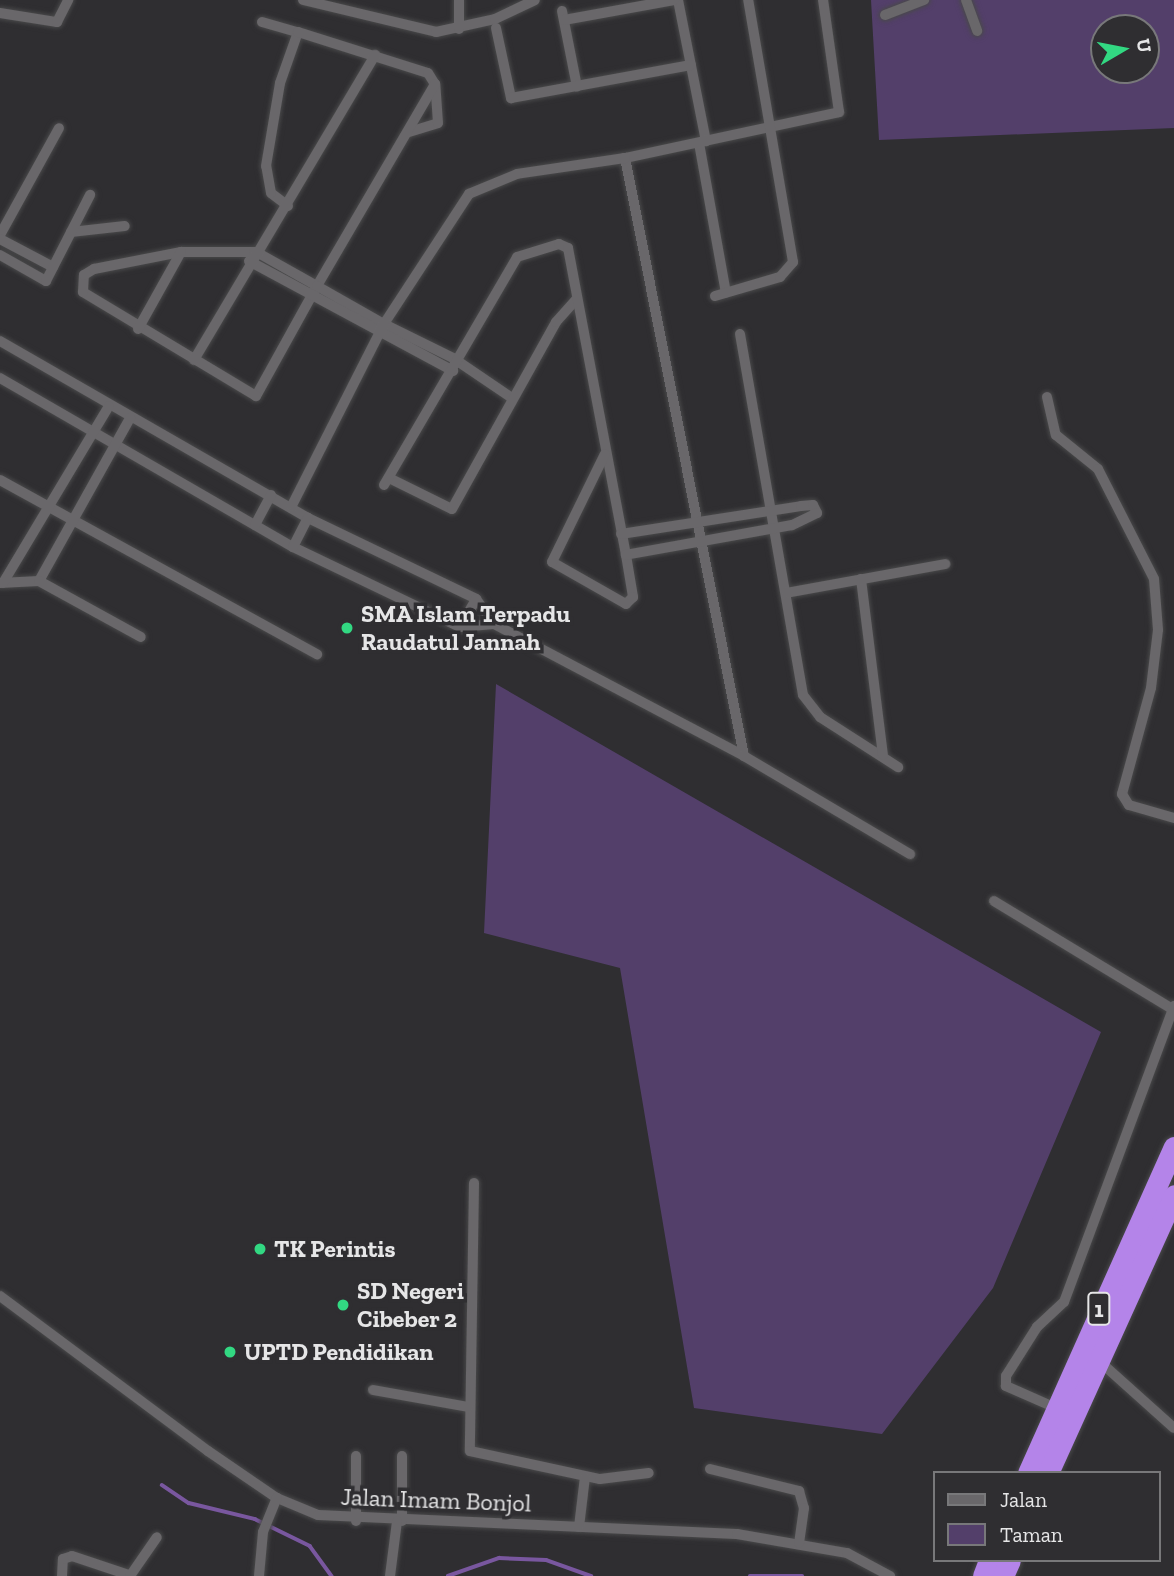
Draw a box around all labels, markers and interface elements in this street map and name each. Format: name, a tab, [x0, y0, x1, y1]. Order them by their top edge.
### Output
north arrow	[1090, 14, 1160, 84]
text: U	[1132, 37, 1157, 54]
place label: SMA Islam Terpadu Raudatul Jannah	[361, 600, 571, 656]
marker: SMA Islam Terpadu Raudatul Jannah	[339, 620, 355, 636]
place label: TK Perintis	[274, 1235, 396, 1263]
marker: TK Perintis	[252, 1241, 268, 1257]
place label: SD Negeri Cibeber 2	[357, 1277, 464, 1333]
road number: 1	[1087, 1290, 1111, 1328]
marker: SD Negeri Cibeber 2	[335, 1297, 351, 1313]
place label: UPTD Pendidikan	[244, 1338, 434, 1366]
marker: UPTD Pendidikan	[222, 1344, 238, 1360]
legend	[932, 1471, 1160, 1562]
street label: Jalan Imam Bonjol	[340, 1482, 532, 1518]
text: Jalan	[1000, 1487, 1047, 1512]
text: Taman	[1000, 1522, 1063, 1547]

